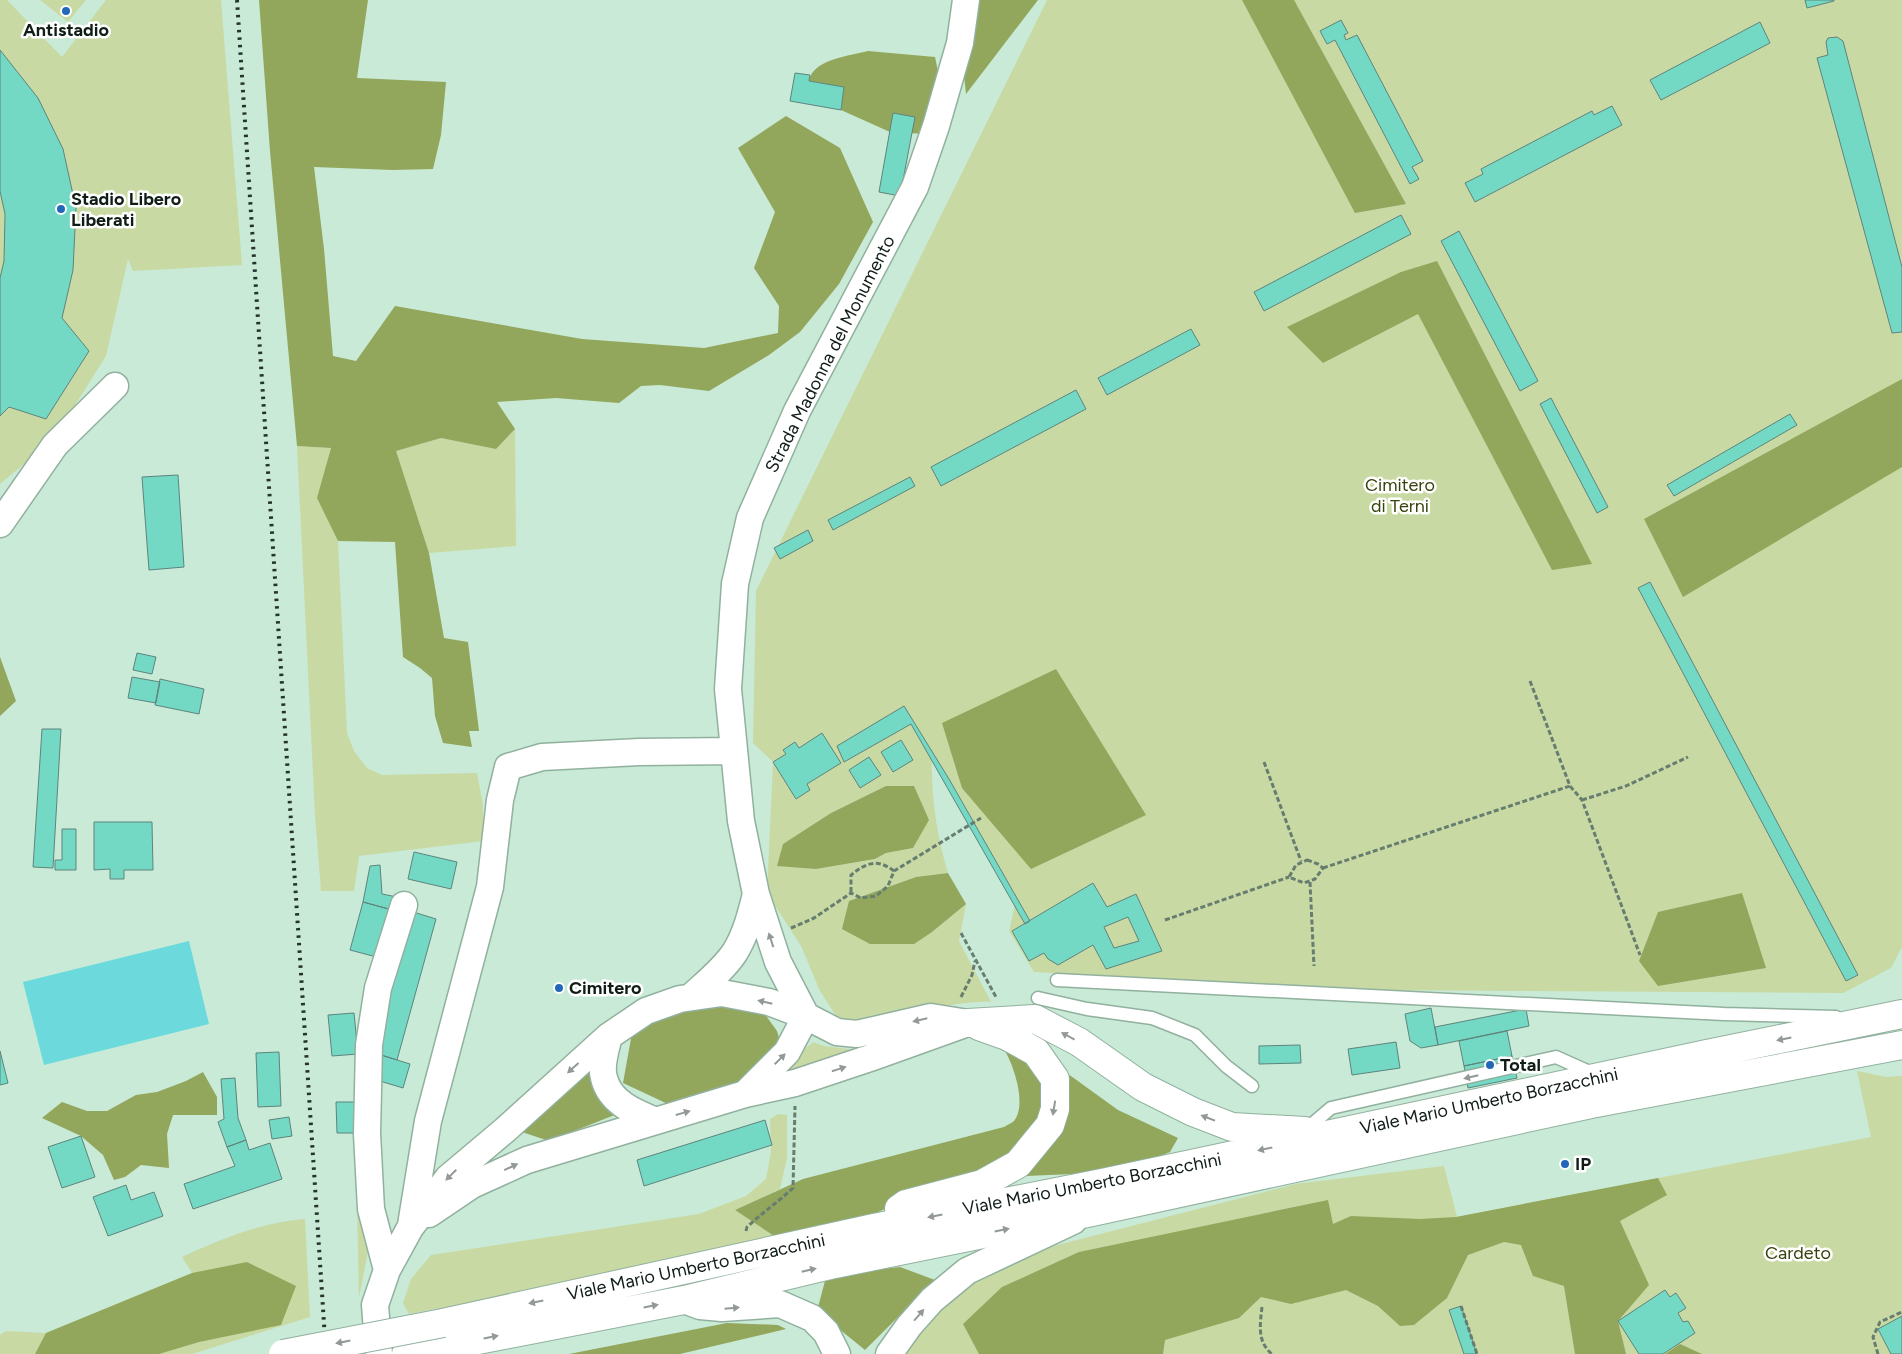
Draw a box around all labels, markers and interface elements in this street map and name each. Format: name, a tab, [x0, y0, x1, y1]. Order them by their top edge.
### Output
marker: Antistadio	[60, 5, 72, 17]
place label: Antistadio	[23, 19, 109, 41]
place label: Stadio Libero Liberati	[71, 188, 181, 231]
marker: Stadio Libero Liberati	[55, 203, 67, 215]
street label: Strada Madonna del Monumento	[760, 232, 900, 476]
park label: Cimitero di Terni	[1365, 474, 1435, 517]
one-way arrow	[766, 933, 774, 948]
place label: Cimitero	[569, 977, 642, 999]
marker: Cimitero	[553, 982, 565, 994]
one-way arrow	[758, 998, 773, 1006]
one-way arrow	[912, 1016, 927, 1024]
one-way arrow	[1061, 1032, 1075, 1040]
one-way arrow	[1775, 1035, 1791, 1043]
one-way arrow	[774, 1054, 786, 1066]
place label: Total	[1500, 1054, 1541, 1076]
marker: Total	[1484, 1059, 1496, 1071]
one-way arrow	[568, 1062, 580, 1074]
street label: Viale Mario Umberto Borzacchini	[1358, 1063, 1620, 1139]
one-way arrow	[832, 1064, 847, 1072]
one-way arrow	[1463, 1073, 1478, 1081]
one-way arrow	[1050, 1100, 1058, 1116]
one-way arrow	[676, 1109, 691, 1117]
one-way arrow	[1200, 1114, 1215, 1122]
one-way arrow	[1258, 1145, 1273, 1153]
street label: Viale Mario Umberto Borzacchini	[961, 1148, 1223, 1220]
place label: IP	[1575, 1153, 1591, 1175]
marker: IP	[1559, 1158, 1571, 1170]
one-way arrow	[504, 1162, 518, 1170]
one-way arrow	[446, 1169, 458, 1181]
one-way arrow	[927, 1212, 942, 1220]
one-way arrow	[995, 1226, 1010, 1234]
street label: Viale Mario Umberto Borzacchini	[565, 1229, 827, 1305]
park label: Cardeto	[1765, 1242, 1831, 1264]
one-way arrow	[801, 1266, 816, 1274]
one-way arrow	[529, 1298, 544, 1306]
one-way arrow	[643, 1302, 659, 1310]
one-way arrow	[724, 1303, 740, 1311]
one-way arrow	[913, 1309, 924, 1322]
one-way arrow	[483, 1333, 499, 1341]
one-way arrow	[335, 1339, 351, 1347]

